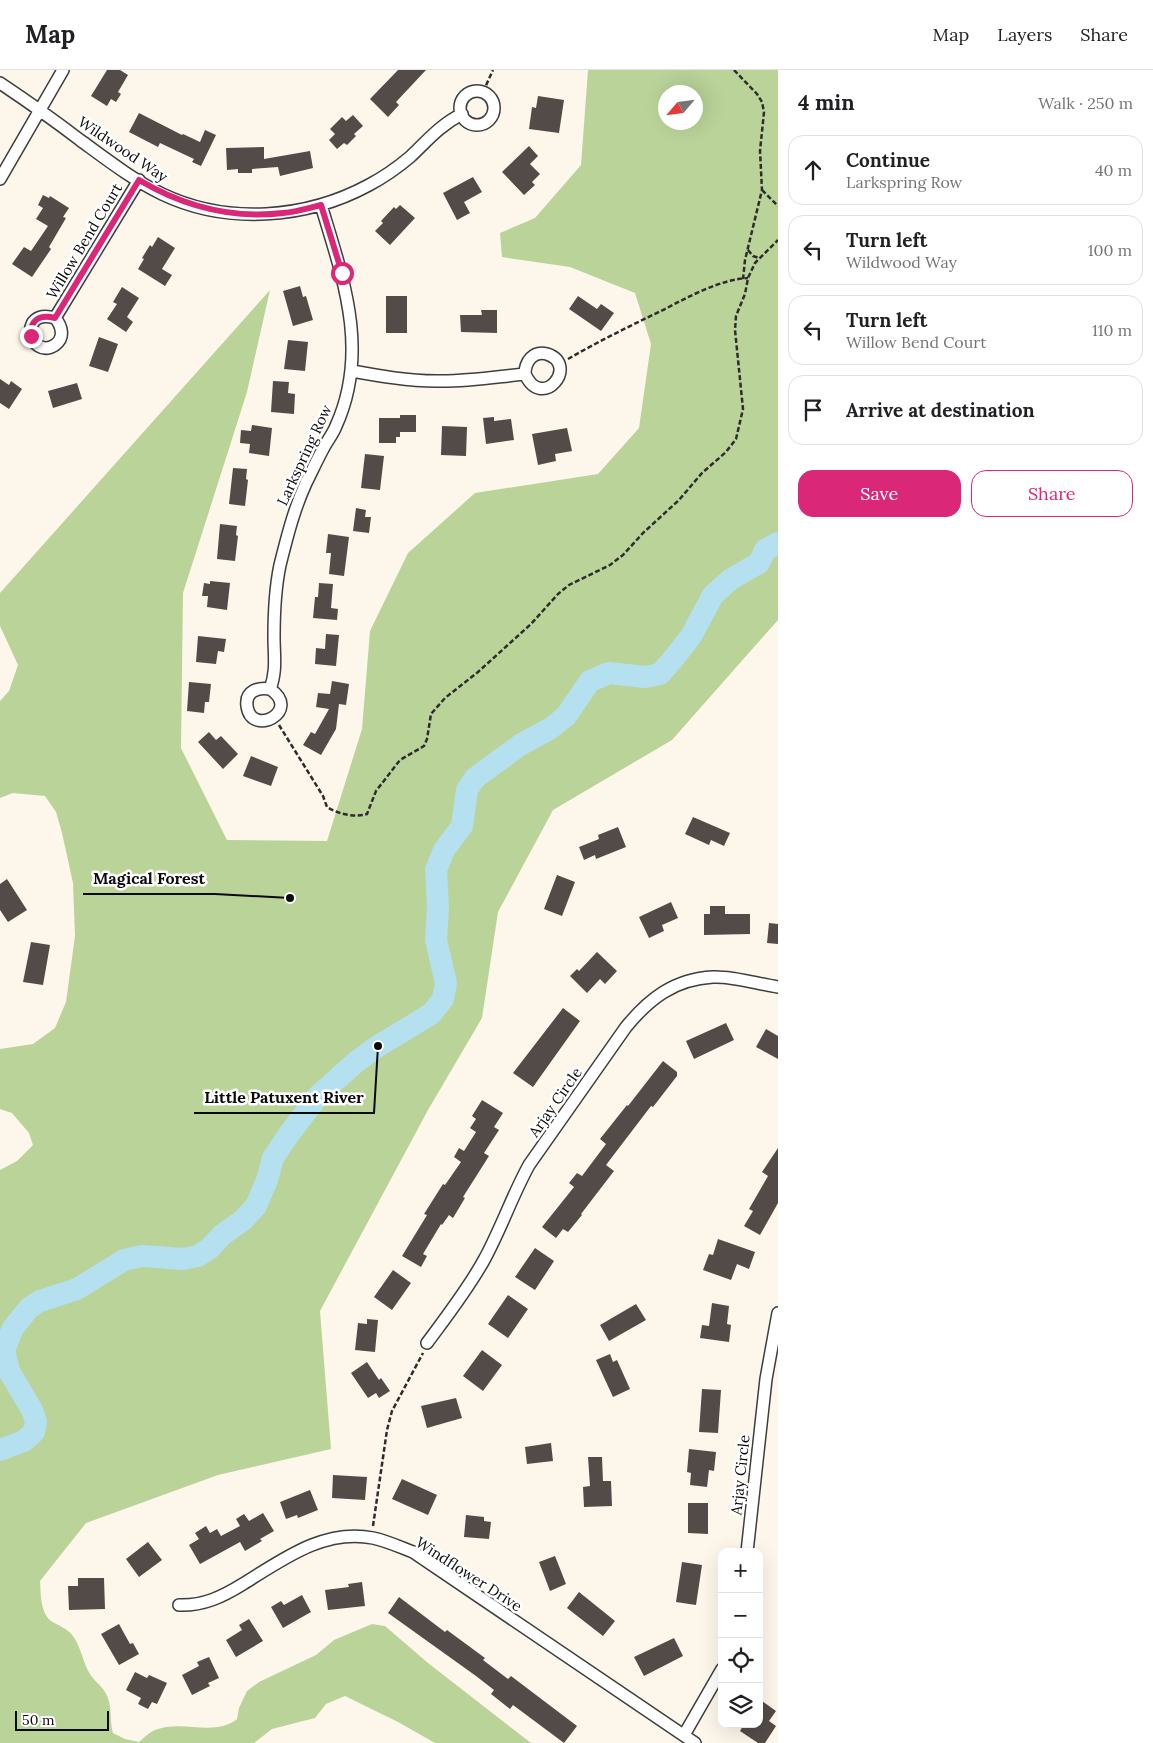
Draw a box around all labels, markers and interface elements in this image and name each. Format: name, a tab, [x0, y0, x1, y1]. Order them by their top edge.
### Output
text: Map	[25, 19, 75, 50]
text: Map	[933, 23, 969, 46]
text: Layers	[997, 23, 1052, 46]
text: Share	[1080, 23, 1128, 46]
north arrow	[658, 85, 703, 130]
text: 4 min	[798, 89, 855, 116]
text: Walk · 250 m	[1038, 93, 1133, 113]
street label: Wildwood Way	[75, 112, 171, 186]
text: Continue	[846, 148, 930, 172]
icon: ahead	[799, 156, 827, 184]
text: 40 m	[1095, 160, 1132, 180]
text: Larkspring Row	[846, 172, 962, 192]
street label: Willow Bend Court	[42, 179, 126, 302]
text: Turn left	[846, 228, 927, 252]
icon: left	[799, 236, 827, 264]
text: 100 m	[1088, 240, 1132, 260]
text: Wildwood Way	[846, 252, 957, 272]
route start	[331, 262, 354, 285]
text: Turn left	[846, 308, 927, 332]
icon: left	[799, 316, 827, 344]
text: 110 m	[1092, 320, 1132, 340]
route end	[20, 325, 43, 348]
text: Willow Bend Court	[846, 332, 987, 352]
icon: arrive	[799, 396, 827, 424]
text: Arrive at destination	[846, 398, 1035, 422]
street label: Larkspring Row	[272, 402, 336, 508]
button: Save	[798, 470, 961, 517]
button: Share	[971, 470, 1133, 517]
callout: Magical Forest	[83, 863, 215, 894]
text: Magical Forest	[93, 868, 205, 888]
street label: Arjay Circle	[524, 1064, 586, 1141]
callout: Little Patuxent River	[194, 1082, 374, 1113]
text: Little Patuxent River	[204, 1087, 364, 1107]
street label: Arjay Circle	[726, 1434, 754, 1517]
street label: Windflower Drive	[412, 1533, 526, 1615]
map controls	[718, 1548, 763, 1728]
button: +	[718, 1548, 763, 1593]
button: −	[718, 1593, 763, 1638]
button: locate	[718, 1638, 763, 1683]
button: layers	[718, 1683, 763, 1728]
scale bar	[15, 1708, 109, 1731]
text: 50 m	[22, 1711, 55, 1729]

